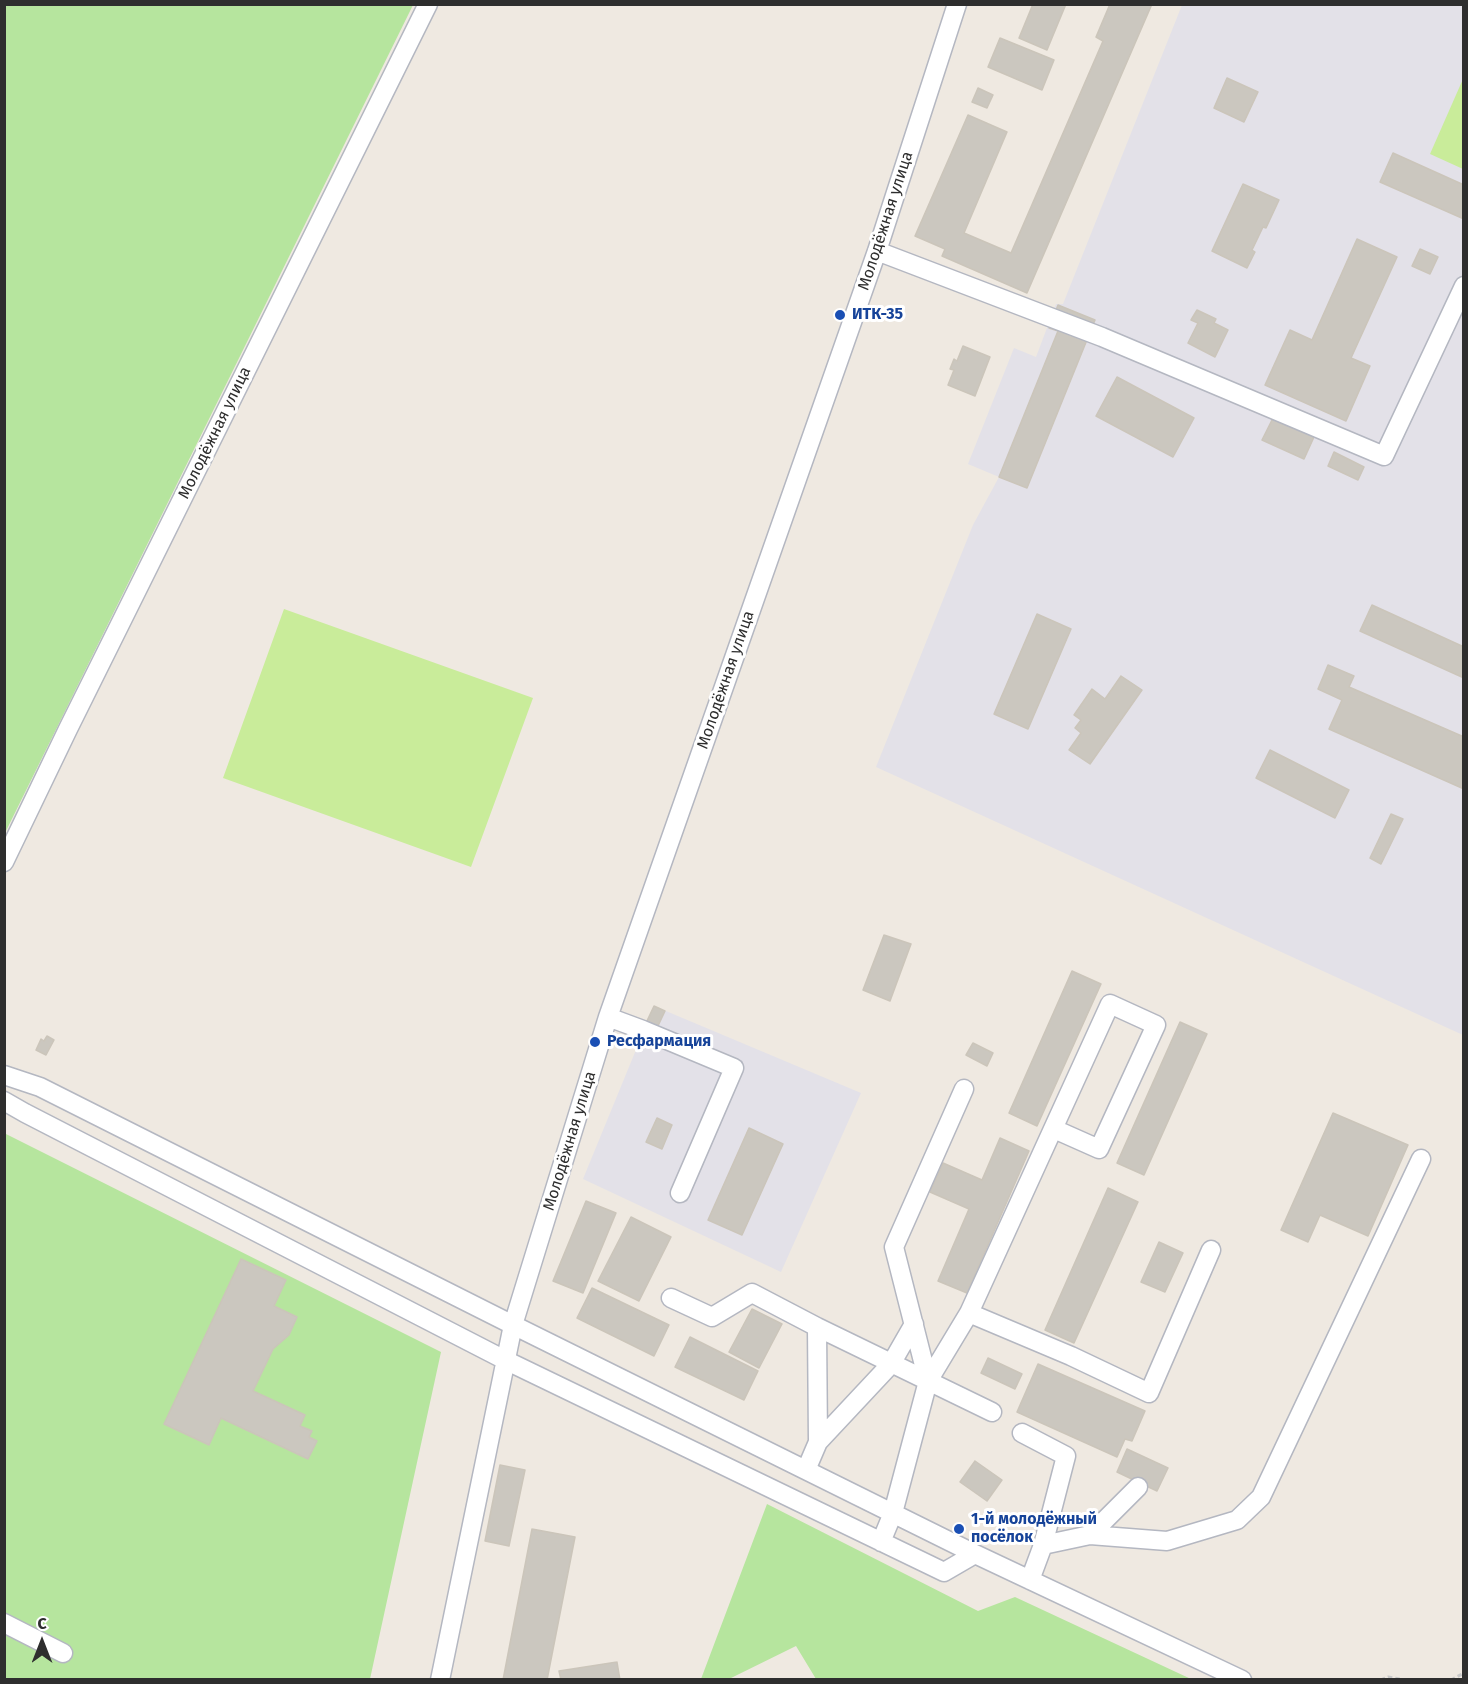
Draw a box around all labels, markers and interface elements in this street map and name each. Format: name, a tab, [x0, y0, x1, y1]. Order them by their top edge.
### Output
street label: Молодёжная улица	[854, 149, 918, 293]
place label: ИТК-35	[852, 305, 903, 325]
marker: ИТК-35	[833, 308, 847, 322]
street label: Молодёжная улица	[175, 364, 255, 502]
street label: Молодёжная улица	[693, 608, 759, 752]
place label: Ресфармация	[607, 1032, 711, 1052]
marker: Ресфармация	[588, 1035, 602, 1049]
street label: Молодёжная улица	[540, 1069, 600, 1213]
place label: 1-й молодёжный посёлок	[971, 1510, 1097, 1548]
marker: 1-й молодёжный посёлок	[952, 1522, 966, 1536]
north arrow	[12, 1612, 72, 1672]
text: С	[37, 1614, 47, 1633]

